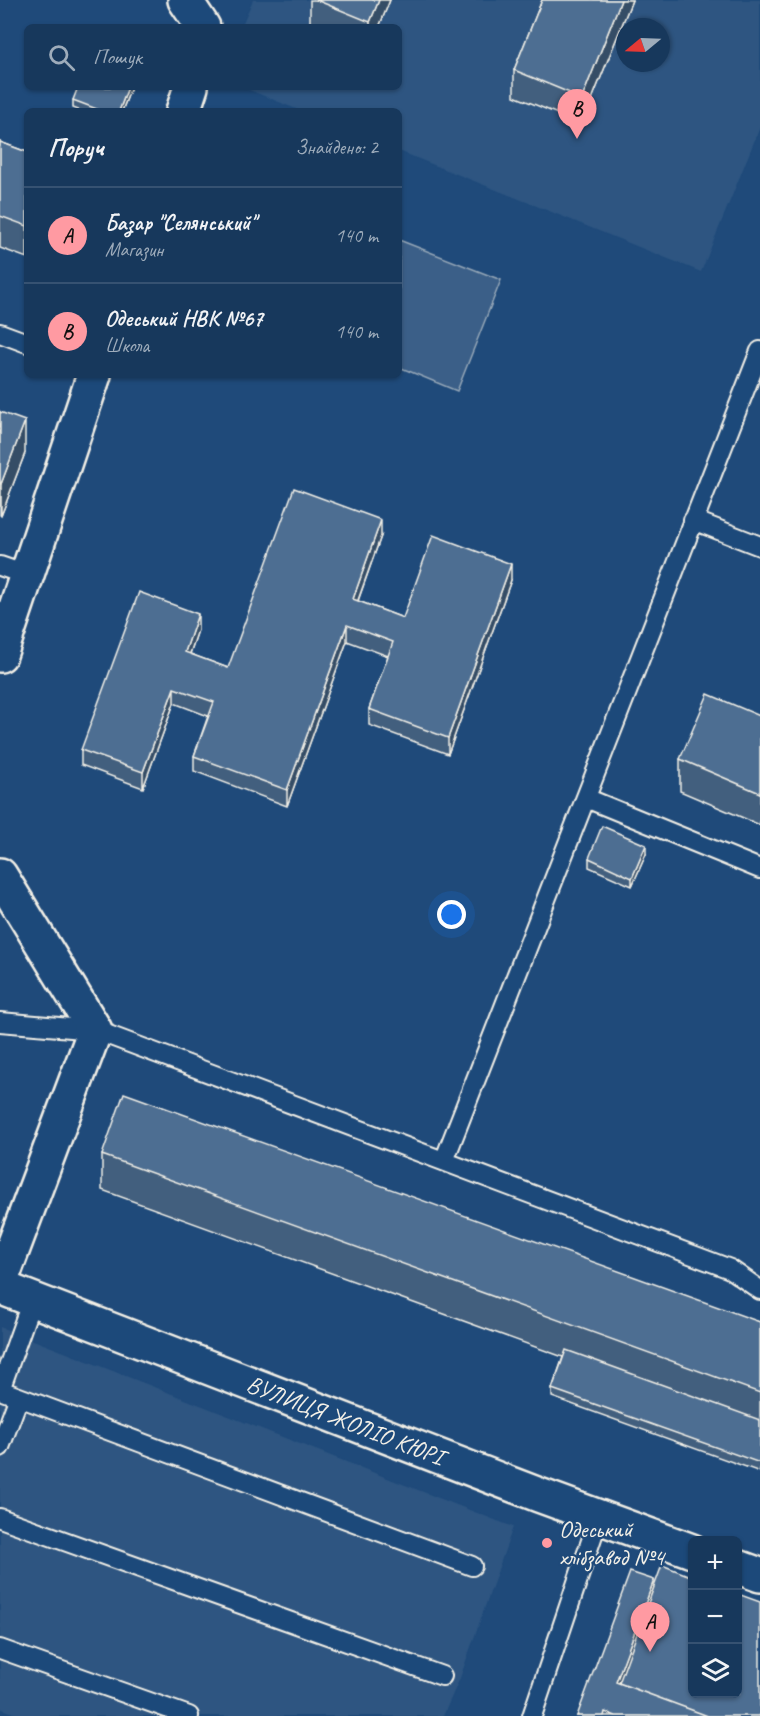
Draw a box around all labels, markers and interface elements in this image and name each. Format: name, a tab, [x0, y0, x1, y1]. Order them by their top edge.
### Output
north arrow	[616, 18, 670, 72]
search box	[24, 24, 402, 90]
icon: search	[45, 41, 78, 74]
text: Пошук	[93, 43, 142, 71]
pin: B	[558, 90, 596, 139]
text: Поруч	[48, 131, 104, 164]
text: Знайдено: 2	[296, 135, 378, 160]
text: Базар "Селянський"	[105, 209, 255, 237]
text: A	[62, 223, 73, 248]
text: 140 m	[335, 223, 378, 248]
text: Магазин	[105, 237, 163, 262]
text: Одеський НВК №67	[105, 305, 263, 333]
text: B	[62, 319, 73, 344]
text: 140 m	[335, 319, 378, 344]
text: Школа	[105, 333, 149, 358]
your location	[437, 900, 466, 929]
street label: ВУЛИЦЯ ЖОЛІО КЮРІ	[242, 1369, 453, 1474]
place label: Одеський хлібзавод №4	[559, 1514, 666, 1572]
marker: Одеський хлібзавод №4	[540, 1536, 554, 1550]
map controls	[688, 1536, 742, 1698]
button: +	[688, 1536, 742, 1590]
button: −	[688, 1590, 742, 1644]
pin: A	[630, 1602, 670, 1652]
button: layers	[688, 1644, 742, 1698]

